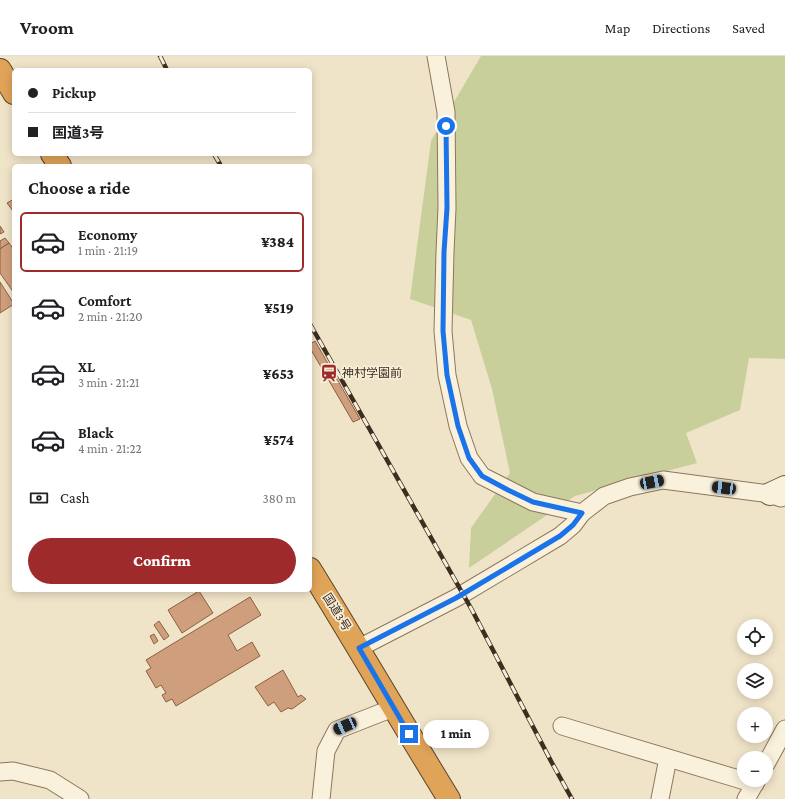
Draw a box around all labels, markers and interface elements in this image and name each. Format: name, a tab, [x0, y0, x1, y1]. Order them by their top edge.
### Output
text: Vroom	[20, 17, 74, 38]
text: Map	[605, 20, 630, 36]
text: Directions	[652, 20, 710, 36]
text: Saved	[732, 20, 765, 36]
text: Pickup	[52, 85, 96, 101]
route start	[437, 117, 455, 135]
text: 国道3号	[52, 125, 104, 141]
text: Choose a ride	[28, 178, 130, 198]
icon: car	[30, 224, 66, 260]
text: Economy	[78, 227, 137, 243]
text: ¥384	[261, 234, 294, 250]
text: 1 min · 21:19	[78, 243, 138, 258]
icon: car	[30, 290, 66, 326]
text: Comfort	[78, 293, 132, 309]
text: ¥519	[264, 300, 294, 316]
text: 2 min · 21:20	[78, 309, 143, 324]
icon: car	[30, 356, 66, 392]
text: XL	[78, 359, 95, 375]
station icon: 神村学園前	[319, 363, 339, 383]
text: ¥653	[263, 366, 294, 382]
place label: 神村学園前	[342, 366, 402, 380]
text: 3 min · 21:21	[78, 375, 139, 390]
icon: car	[30, 422, 66, 458]
text: Black	[78, 425, 113, 441]
text: ¥574	[264, 432, 294, 448]
text: 4 min · 21:22	[78, 441, 142, 456]
car	[639, 474, 665, 490]
car	[711, 481, 737, 495]
icon: cash	[28, 487, 50, 509]
text: Cash	[60, 490, 90, 506]
text: 380 m	[263, 491, 296, 506]
button: Confirm	[28, 538, 296, 584]
street label: 国道3号	[320, 591, 354, 633]
map controls	[737, 619, 773, 787]
button: locate	[737, 619, 773, 655]
button: layers	[737, 663, 773, 699]
button: +	[737, 707, 773, 743]
car	[332, 716, 358, 736]
callout: 1 min	[423, 720, 489, 748]
route end	[400, 725, 418, 743]
text: 1 min	[441, 726, 471, 741]
button: −	[737, 751, 773, 787]

